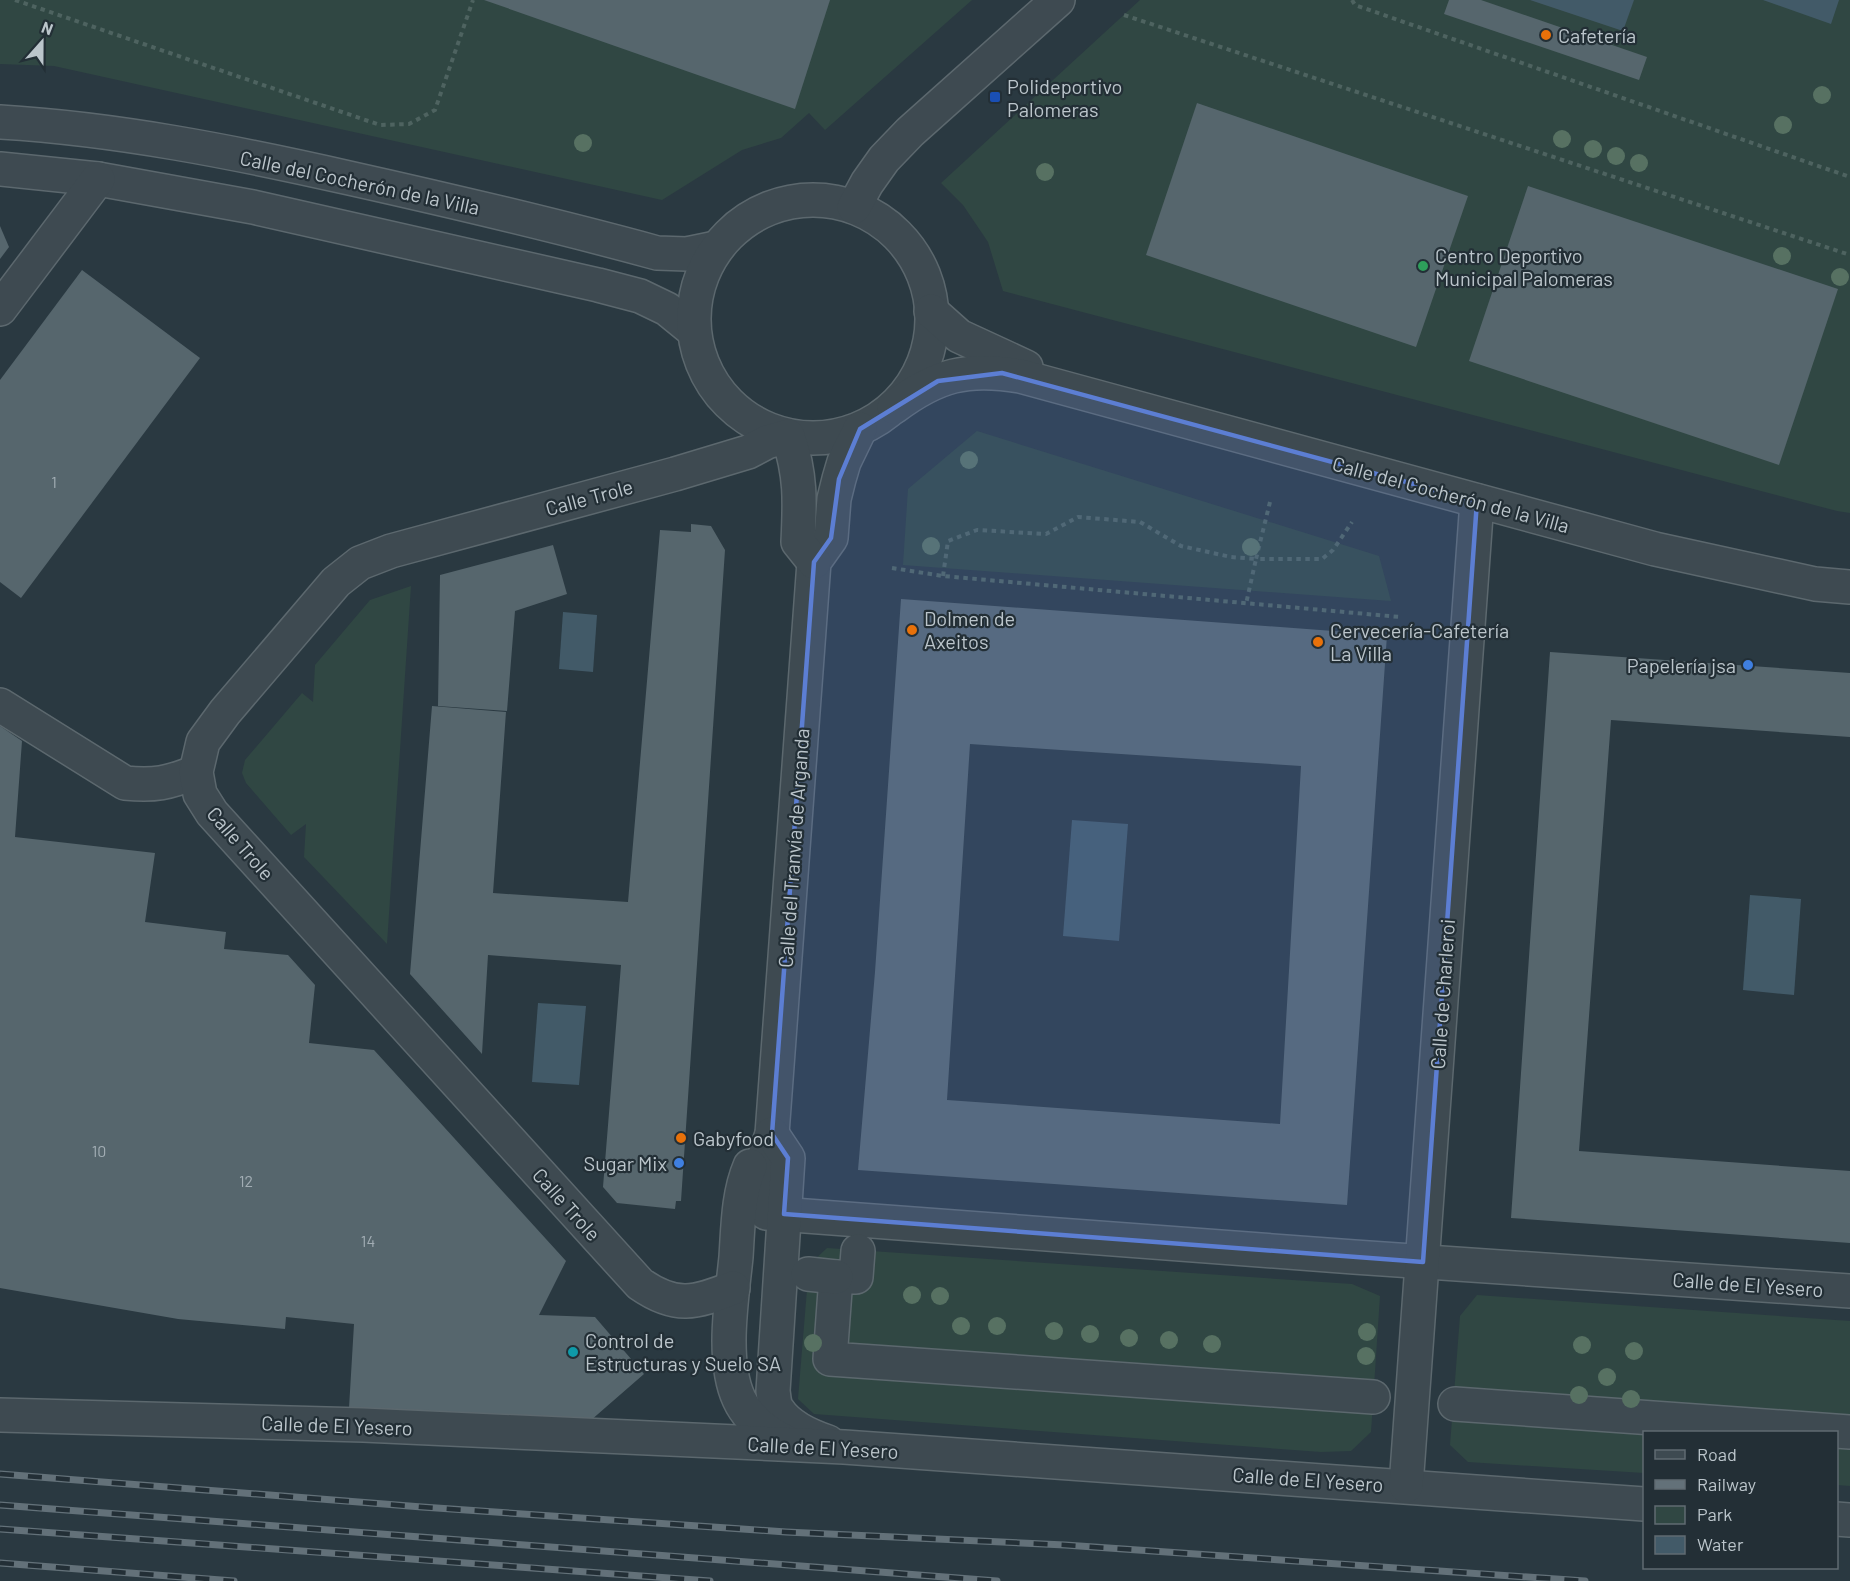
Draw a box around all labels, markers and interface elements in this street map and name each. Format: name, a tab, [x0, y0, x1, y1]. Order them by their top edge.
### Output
north arrow	[12, 12, 72, 72]
text: N	[39, 17, 56, 38]
place label: Cafetería	[1558, 23, 1636, 47]
marker: Cafetería	[1539, 28, 1553, 42]
place label: Polideportivo Palomeras	[1007, 74, 1122, 121]
marker: Polideportivo Palomeras	[988, 90, 1002, 104]
street label: Calle del Cocherón de la Villa	[238, 145, 482, 219]
place label: Centro Deportivo Municipal Palomeras	[1435, 243, 1613, 290]
marker: Centro Deportivo Municipal Palomeras	[1416, 259, 1430, 273]
street label: Calle del Cocherón de la Villa	[1330, 451, 1572, 537]
house number: 1	[51, 472, 57, 491]
street label: Calle Trole	[543, 474, 635, 520]
place label: Dolmen de Axeitos	[924, 606, 1015, 653]
place label: Cervecería-Cafetería La Villa	[1330, 618, 1509, 665]
marker: Dolmen de Axeitos	[905, 623, 919, 637]
marker: Cervecería-Cafetería La Villa	[1311, 635, 1325, 649]
place label: Papelería jsa	[1627, 653, 1736, 677]
marker: Papelería jsa	[1741, 658, 1755, 672]
street label: Calle del Tranvía de Arganda	[773, 727, 813, 969]
street label: Calle Trole	[203, 801, 279, 885]
street label: Calle de Charleroi	[1425, 918, 1459, 1070]
place label: Gabyfood	[693, 1126, 774, 1150]
marker: Gabyfood	[674, 1131, 688, 1145]
house number: 10	[92, 1141, 106, 1160]
place label: Sugar Mix	[583, 1151, 667, 1175]
marker: Sugar Mix	[672, 1156, 686, 1170]
street label: Calle Trole	[528, 1163, 606, 1245]
house number: 12	[239, 1171, 253, 1190]
house number: 14	[361, 1231, 375, 1250]
street label: Calle de El Yesero	[1672, 1267, 1824, 1301]
place label: Control de Estructuras y Suelo SA	[585, 1328, 781, 1375]
marker: Control de Estructuras y Suelo SA	[566, 1345, 580, 1359]
street label: Calle de El Yesero	[261, 1410, 413, 1440]
street label: Calle de El Yesero	[747, 1431, 899, 1463]
legend	[1643, 1431, 1838, 1569]
text: Road	[1697, 1443, 1737, 1465]
street label: Calle de El Yesero	[1232, 1462, 1384, 1496]
text: Railway	[1697, 1473, 1756, 1495]
text: Park	[1697, 1503, 1732, 1525]
text: Water	[1697, 1533, 1744, 1555]

